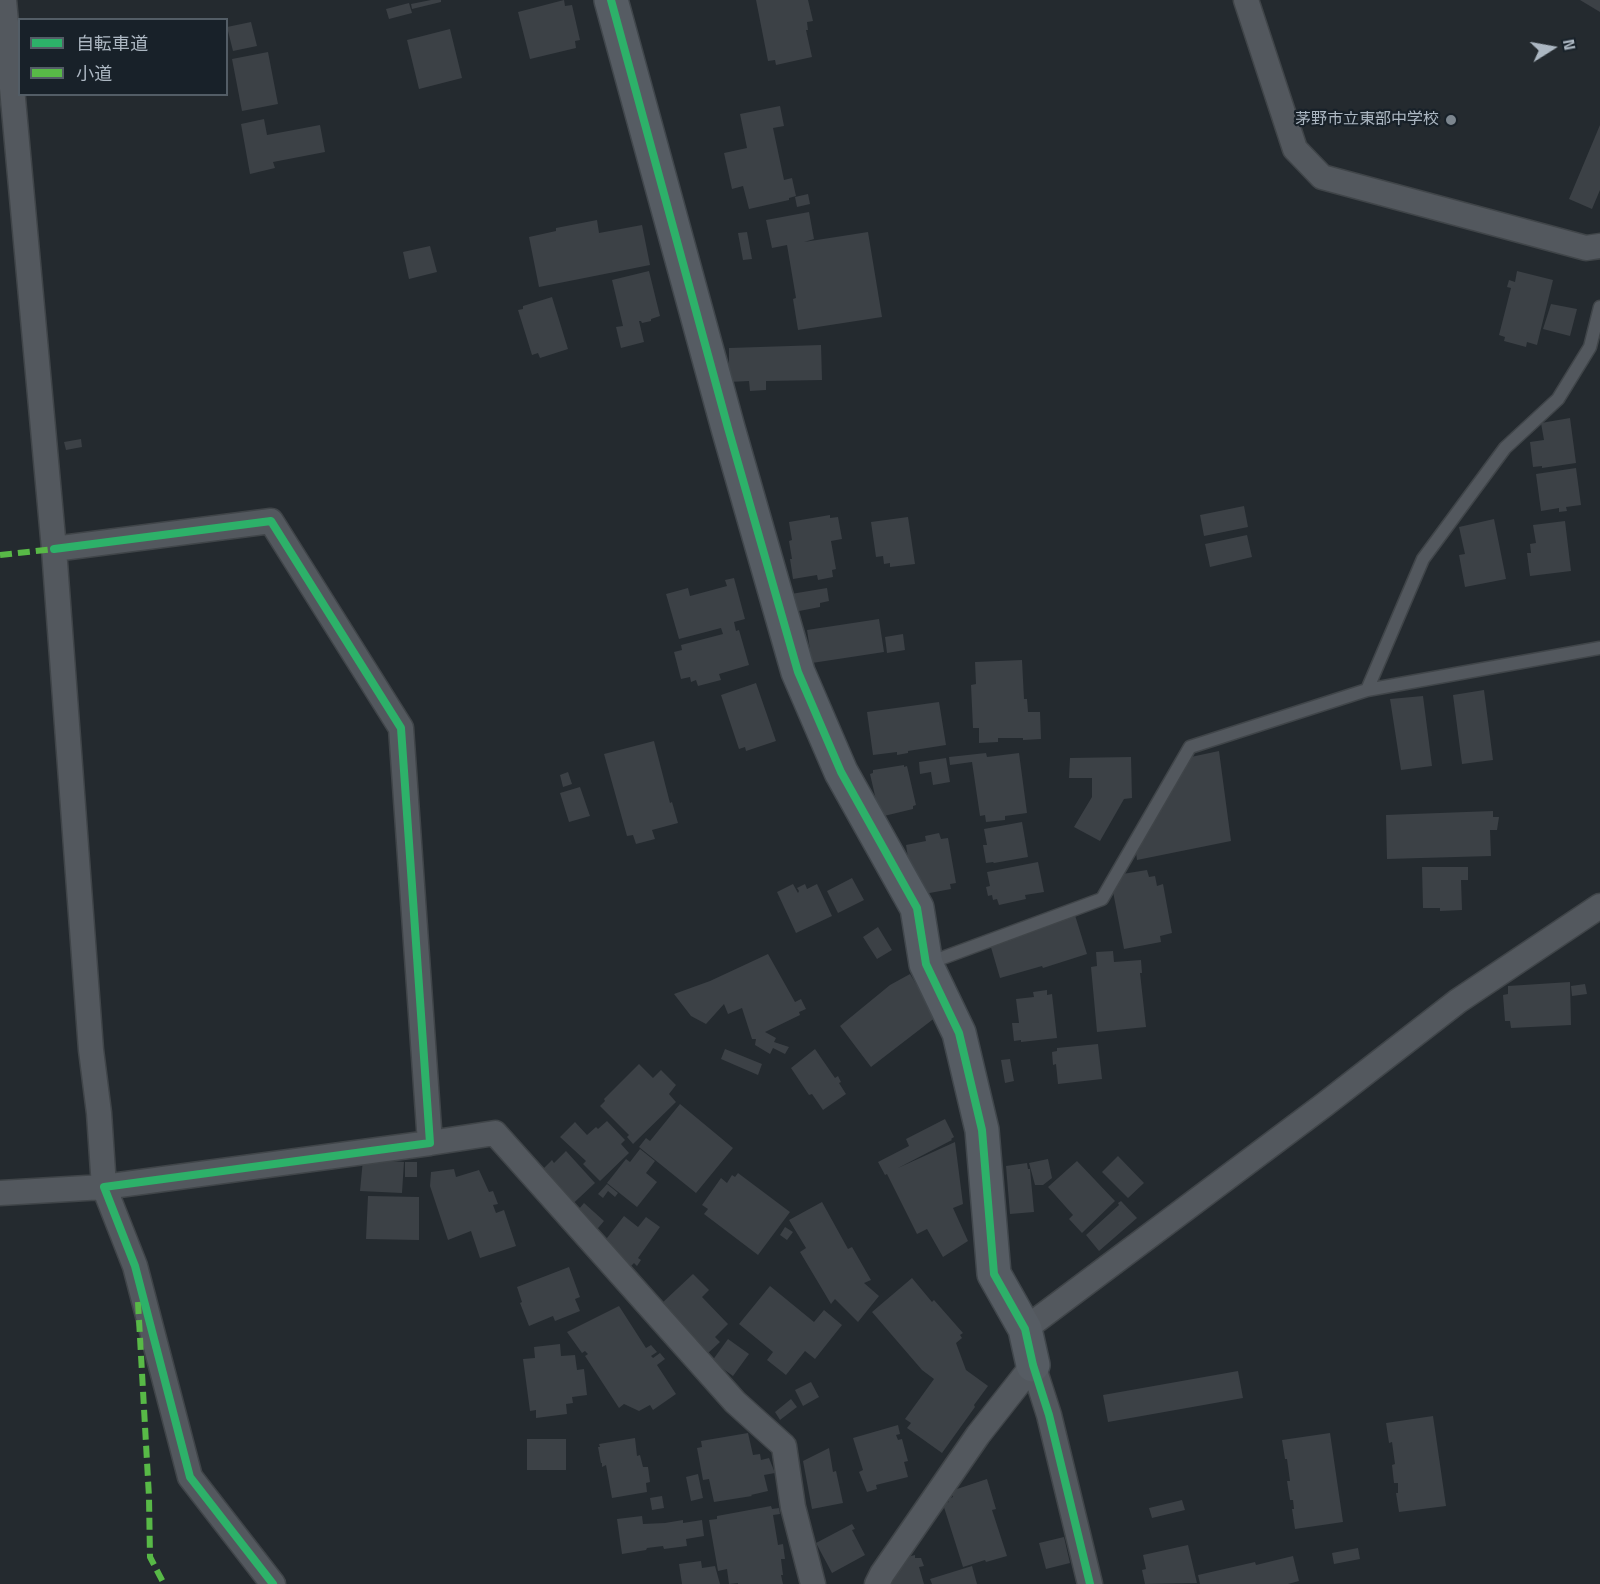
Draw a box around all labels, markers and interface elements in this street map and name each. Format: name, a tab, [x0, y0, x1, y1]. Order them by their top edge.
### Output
legend	[18, 18, 228, 96]
north arrow	[1522, 18, 1582, 78]
text: 自転車道	[76, 30, 148, 57]
text: N	[1557, 37, 1583, 52]
text: 小道	[76, 60, 112, 87]
place label: 茅野市立東部中学校	[1295, 110, 1439, 130]
marker: 茅野市立東部中学校	[1444, 113, 1458, 127]

